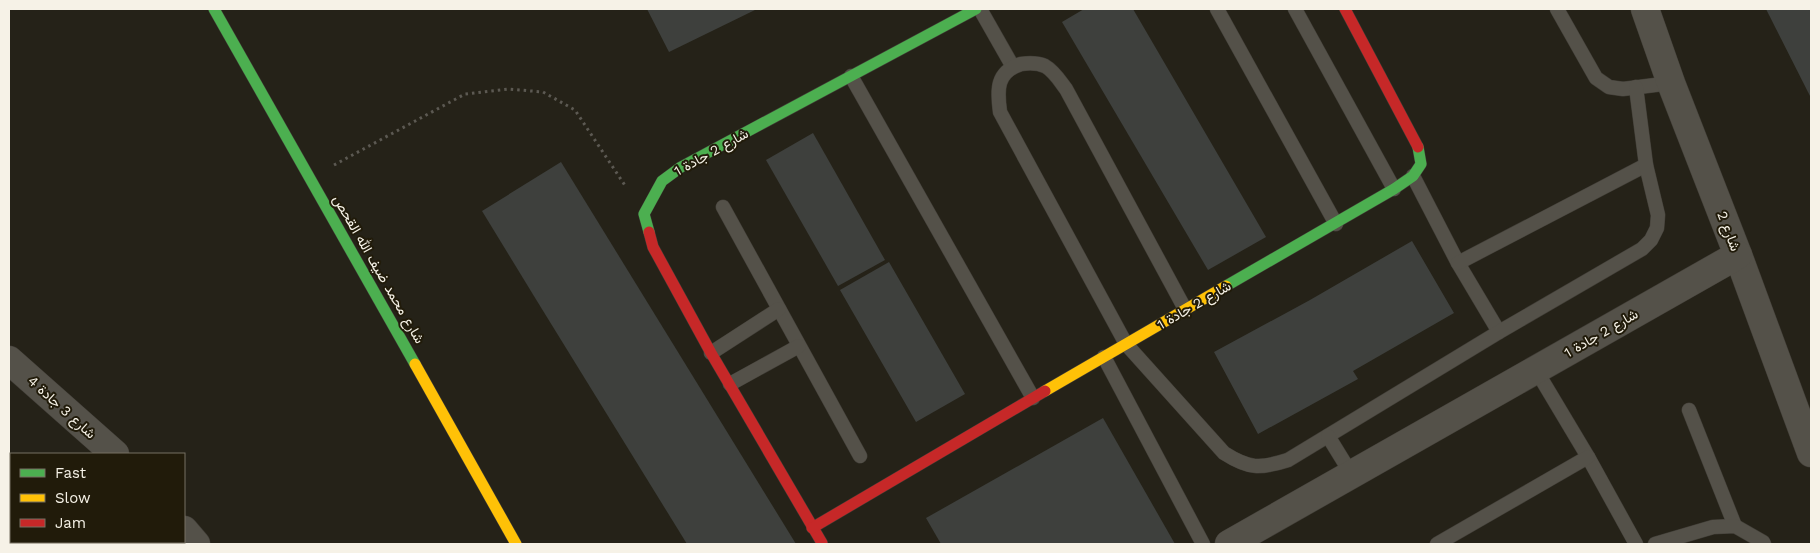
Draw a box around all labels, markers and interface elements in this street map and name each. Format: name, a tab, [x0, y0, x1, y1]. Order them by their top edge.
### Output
street label: شارع 2 جادة 1	[671, 125, 752, 182]
street label: شارع محمد ضيف الله القحص	[327, 192, 428, 348]
street label: شارع 2	[1711, 209, 1744, 254]
street label: شارع 2 جادة 1	[1154, 277, 1235, 335]
street label: شارع 2 جادة 1	[1561, 305, 1642, 363]
street label: شارع 3 جادة 4	[23, 372, 99, 444]
legend	[10, 453, 185, 543]
text: Fast	[55, 464, 87, 482]
text: Slow	[55, 489, 91, 507]
text: Jam	[55, 514, 86, 532]

